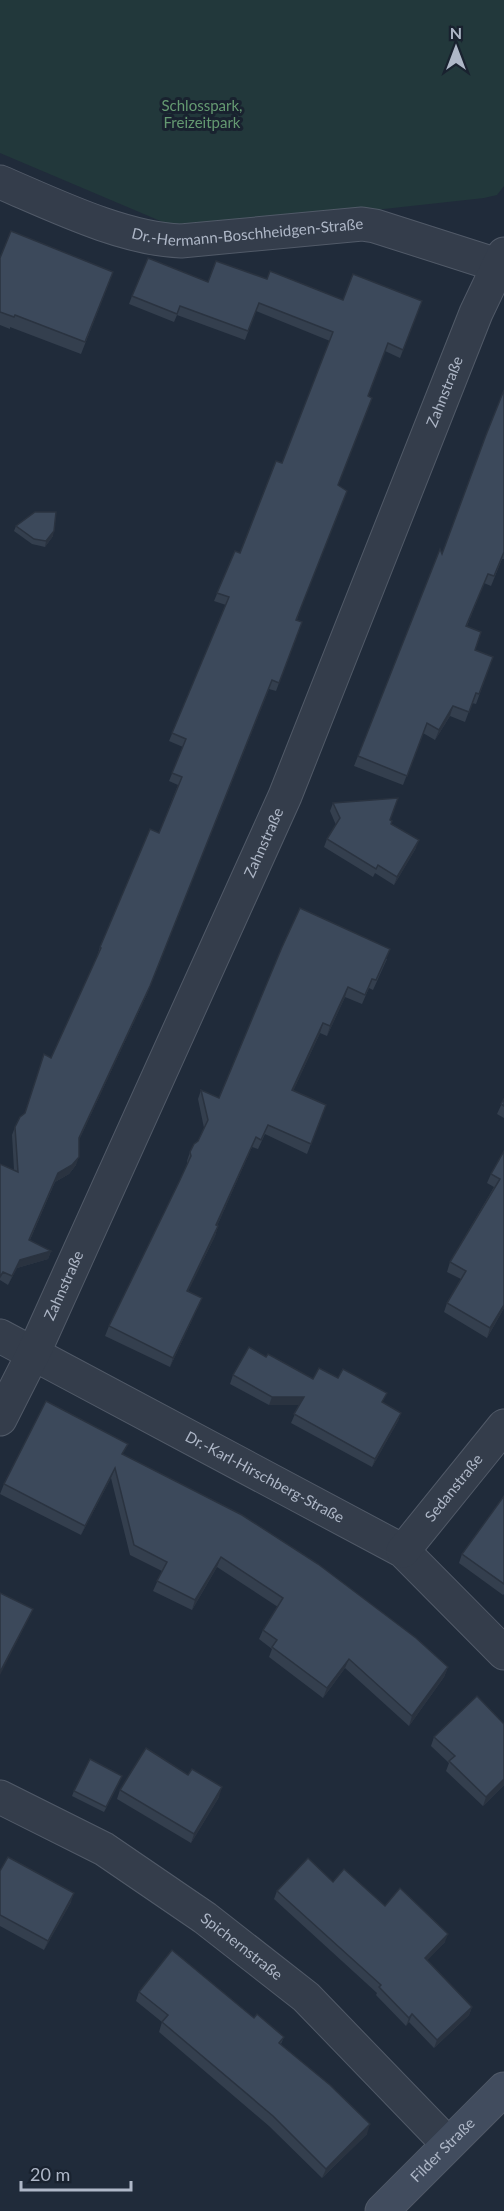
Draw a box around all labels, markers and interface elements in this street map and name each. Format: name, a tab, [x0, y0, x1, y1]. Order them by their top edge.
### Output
north arrow	[426, 18, 486, 78]
text: N	[450, 23, 462, 42]
park label: Schlosspark, Freizeitpark	[161, 96, 243, 131]
street label: Dr.-Hermann-Boschheidgen-Straße	[130, 214, 364, 249]
street label: Zahnstraße	[422, 353, 466, 429]
street label: Zahnstraße	[240, 804, 287, 880]
street label: Zahnstraße	[40, 1247, 87, 1323]
street label: Dr.-Karl-Hirschberg-Straße	[183, 1427, 348, 1526]
street label: Sedanstraße	[420, 1450, 486, 1525]
street label: Spichernstraße	[198, 1908, 287, 1983]
street label: Filder Straße	[406, 2114, 478, 2185]
scale bar	[21, 2154, 130, 2192]
text: 20 m	[30, 2163, 70, 2185]

